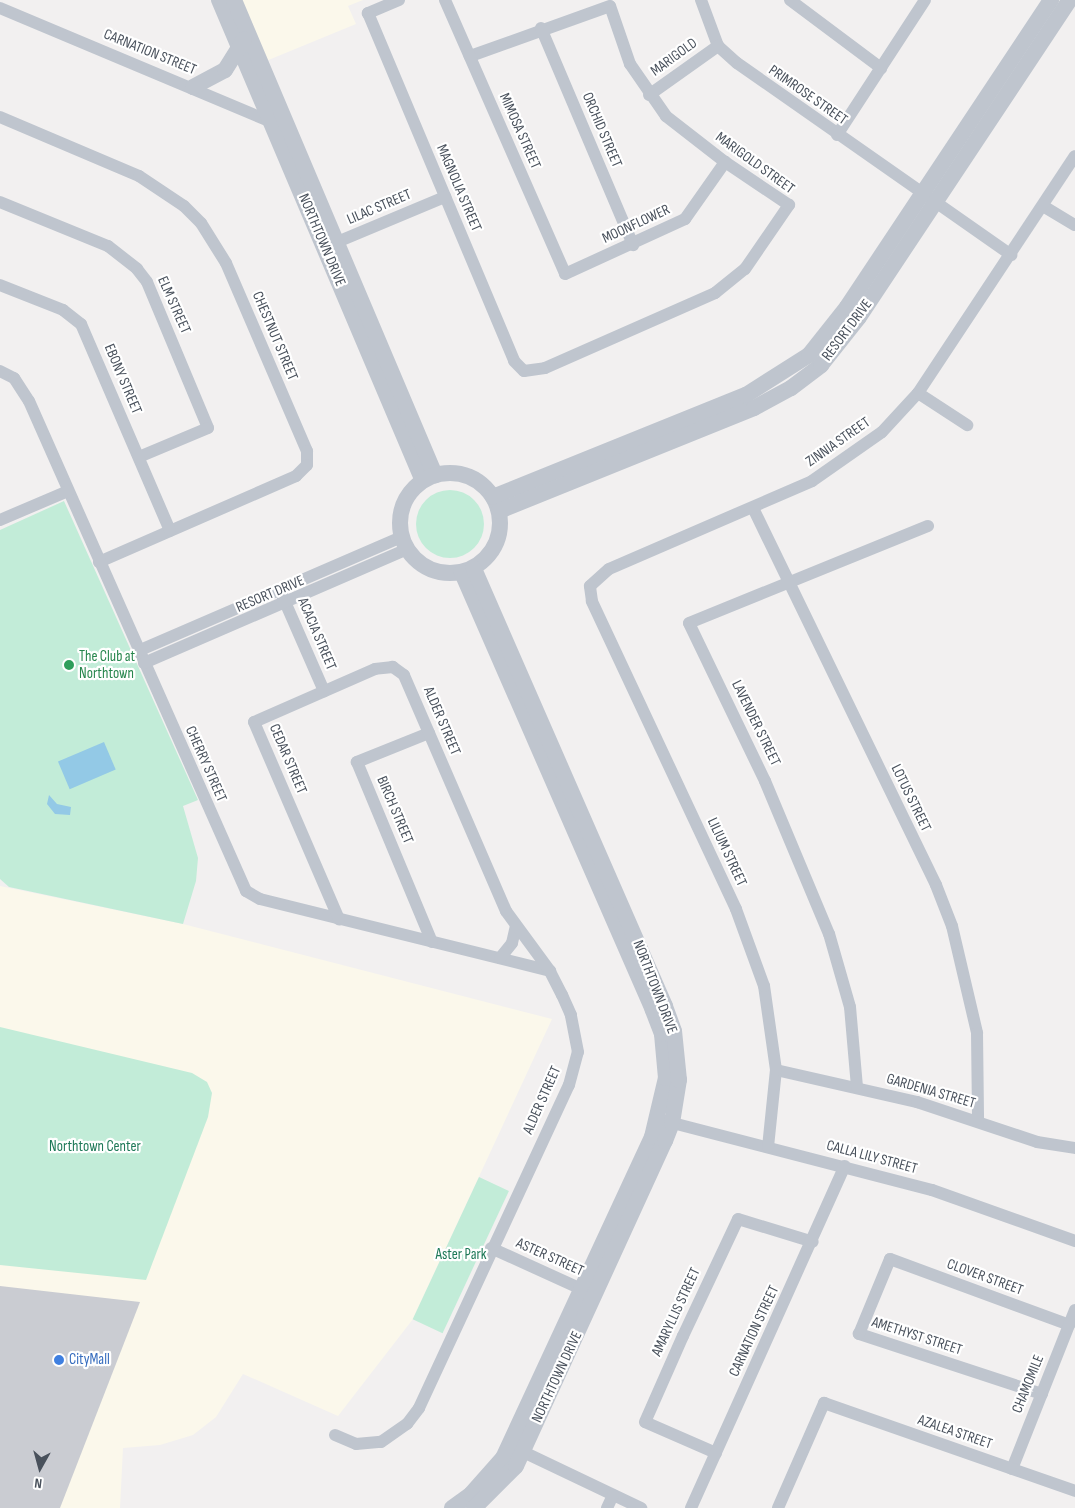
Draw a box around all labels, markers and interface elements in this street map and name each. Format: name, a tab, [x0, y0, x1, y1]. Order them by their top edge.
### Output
street label: CARNATION STREET	[101, 25, 199, 79]
street label: MARIGOLD	[647, 34, 701, 80]
street label: PRIMROSE STREET	[765, 61, 851, 129]
street label: MIMOSA STREET	[495, 90, 545, 172]
street label: ORCHID STREET	[578, 90, 626, 170]
street label: MARIGOLD STREET	[712, 128, 798, 198]
street label: MAGNOLIA STREET	[433, 142, 485, 234]
street label: LILAC STREET	[344, 185, 414, 229]
street label: NORTHTOWN DRIVE	[294, 191, 350, 289]
street label: MOONFLOWER	[599, 200, 673, 248]
street label: ELM STREET	[153, 274, 195, 336]
street label: CHESTNUT STREET	[248, 289, 302, 383]
street label: RESORT DRIVE	[818, 296, 876, 364]
street label: EBONY STREET	[100, 341, 146, 417]
street label: ZINNIA STREET	[802, 413, 874, 471]
street label: RESORT DRIVE	[233, 572, 307, 616]
street label: ACACIA STREET	[294, 595, 340, 673]
place label: The Club at Northtown	[79, 647, 135, 682]
marker: The Club at Northtown	[63, 659, 75, 671]
street label: LAVENDER STREET	[728, 677, 784, 769]
street label: ALDER STREET	[420, 684, 464, 758]
street label: CEDAR STREET	[265, 721, 311, 797]
street label: CHERRY STREET	[181, 723, 231, 805]
street label: LOTUS STREET	[887, 761, 935, 835]
street label: BIRCH STREET	[373, 774, 417, 846]
street label: LILIUM STREET	[703, 815, 751, 889]
street label: NORTHTOWN DRIVE	[629, 938, 681, 1036]
street label: ALDER STREET	[519, 1063, 565, 1137]
street label: GARDENIA STREET	[884, 1070, 978, 1112]
street label: CALLA LILY STREET	[825, 1136, 919, 1178]
park label: Northtown Center	[49, 1138, 141, 1156]
street label: ASTER STREET	[513, 1234, 587, 1280]
park label: Aster Park	[436, 1246, 486, 1264]
street label: CLOVER STREET	[944, 1255, 1026, 1299]
street label: AMARYLLIS STREET	[648, 1265, 704, 1359]
street label: CARNATION STREET	[725, 1283, 783, 1379]
street label: AMETHYST STREET	[870, 1313, 964, 1359]
street label: NORTHTOWN DRIVE	[528, 1328, 586, 1426]
place label: CityMall	[69, 1351, 110, 1369]
street label: CHAMOMILE	[1008, 1352, 1048, 1416]
marker: CityMall	[53, 1354, 65, 1366]
street label: AZALEA STREET	[915, 1411, 995, 1453]
north arrow	[15, 1443, 65, 1493]
text: N	[33, 1474, 43, 1492]

